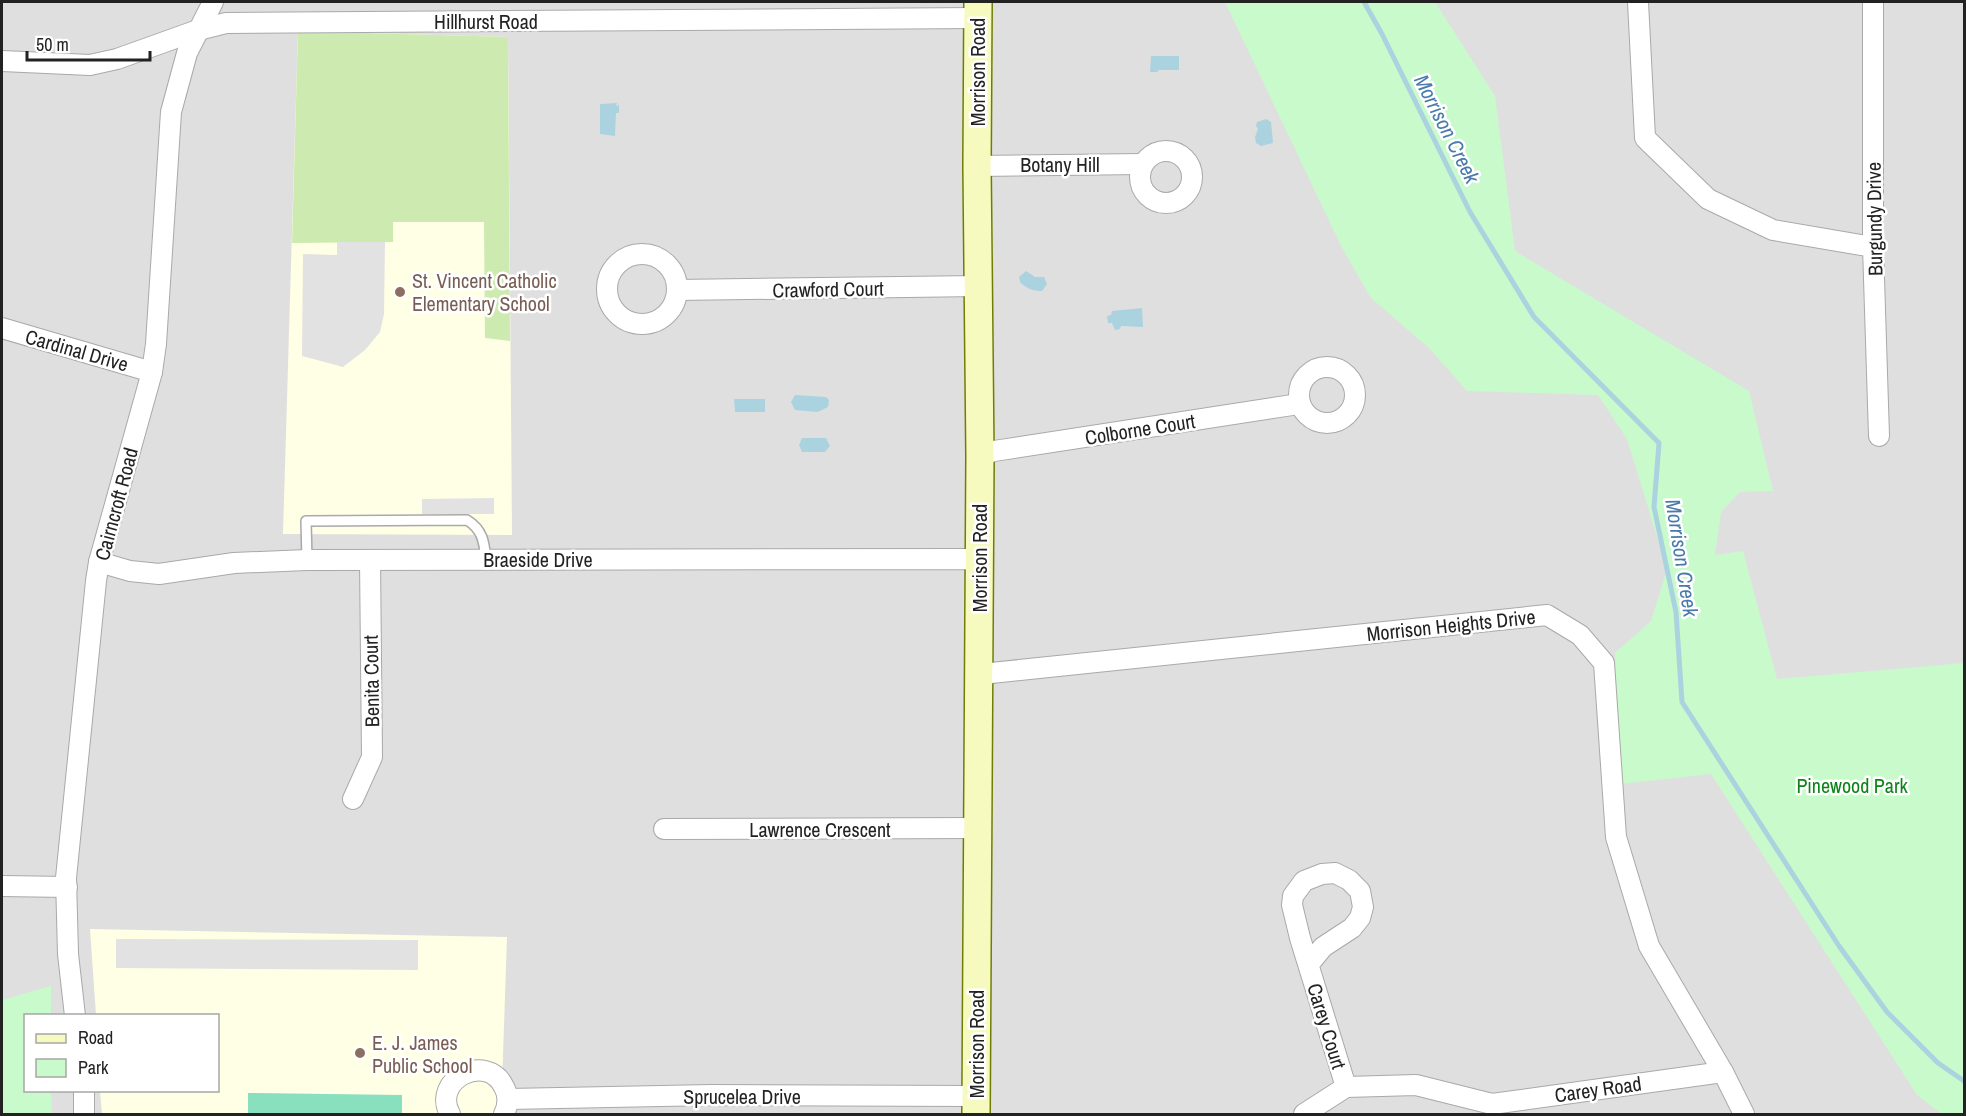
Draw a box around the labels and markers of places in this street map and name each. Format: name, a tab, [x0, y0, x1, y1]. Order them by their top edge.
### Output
place label: St. Vincent Catholic Elementary School	[412, 267, 557, 317]
marker: St. Vincent Catholic Elementary School	[393, 285, 407, 299]
place label: E. J. James Public School	[372, 1029, 472, 1079]
marker: E. J. James Public School	[353, 1046, 367, 1060]

